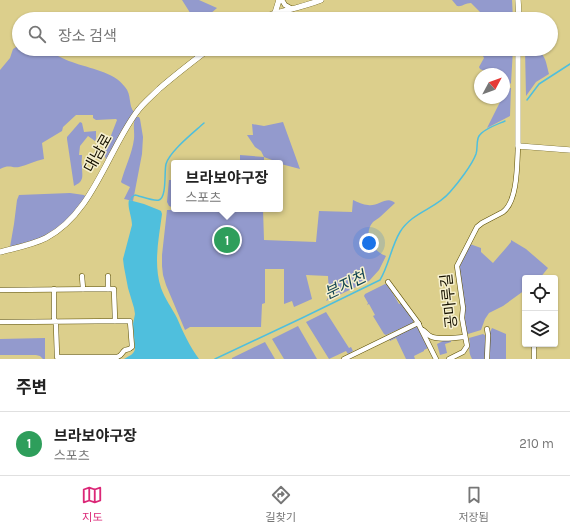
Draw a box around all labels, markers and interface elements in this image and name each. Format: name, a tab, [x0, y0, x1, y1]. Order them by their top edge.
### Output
search box	[12, 12, 558, 56]
icon: search	[26, 23, 48, 45]
text: 장소 검색	[58, 27, 117, 45]
north arrow	[474, 68, 510, 104]
street label: 대남로	[80, 131, 116, 175]
popup	[171, 160, 283, 212]
text: 브라보야구장	[186, 169, 268, 187]
text: 스포츠	[186, 190, 221, 205]
pin: 1	[214, 225, 240, 255]
your location	[359, 233, 379, 253]
water label: 분지천	[321, 266, 371, 303]
street label: 공마루길	[437, 273, 461, 329]
map controls	[522, 275, 558, 347]
button: locate	[522, 275, 558, 311]
button: layers	[522, 311, 558, 347]
text: 주변	[16, 377, 47, 397]
text: 브라보야구장	[54, 427, 137, 445]
text: 1	[27, 436, 31, 451]
text: 210 m	[519, 436, 554, 451]
text: 스포츠	[54, 448, 90, 463]
tab: 지도	[81, 484, 103, 524]
tab: 길찾기	[266, 484, 296, 524]
tab: 저장됨	[458, 484, 489, 524]

